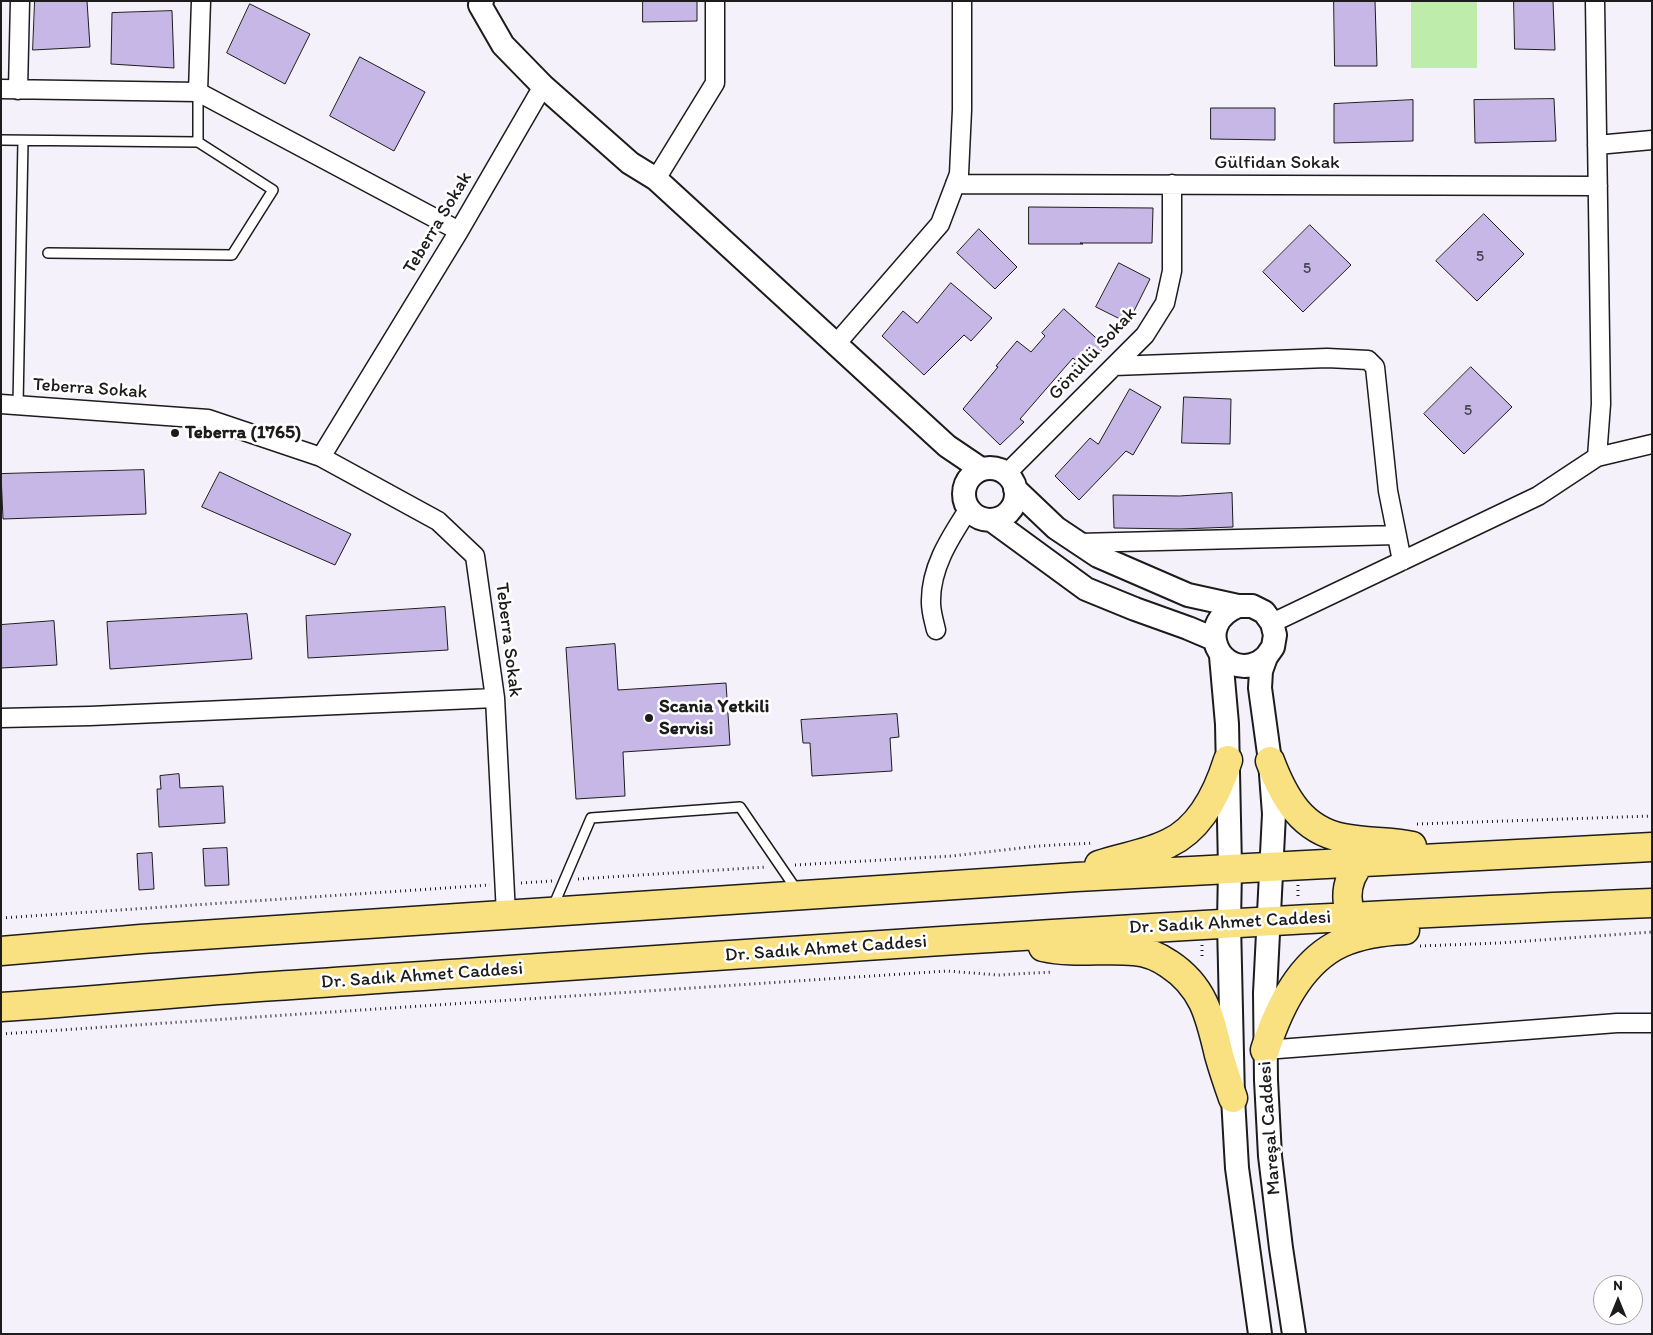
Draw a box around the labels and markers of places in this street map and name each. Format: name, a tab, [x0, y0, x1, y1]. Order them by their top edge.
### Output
place label: Teberra (1765)	[185, 422, 301, 444]
marker: Teberra (1765)	[169, 427, 181, 439]
place label: Scania Yetkili Servisi	[659, 696, 769, 740]
marker: Scania Yetkili Servisi	[643, 712, 655, 724]

